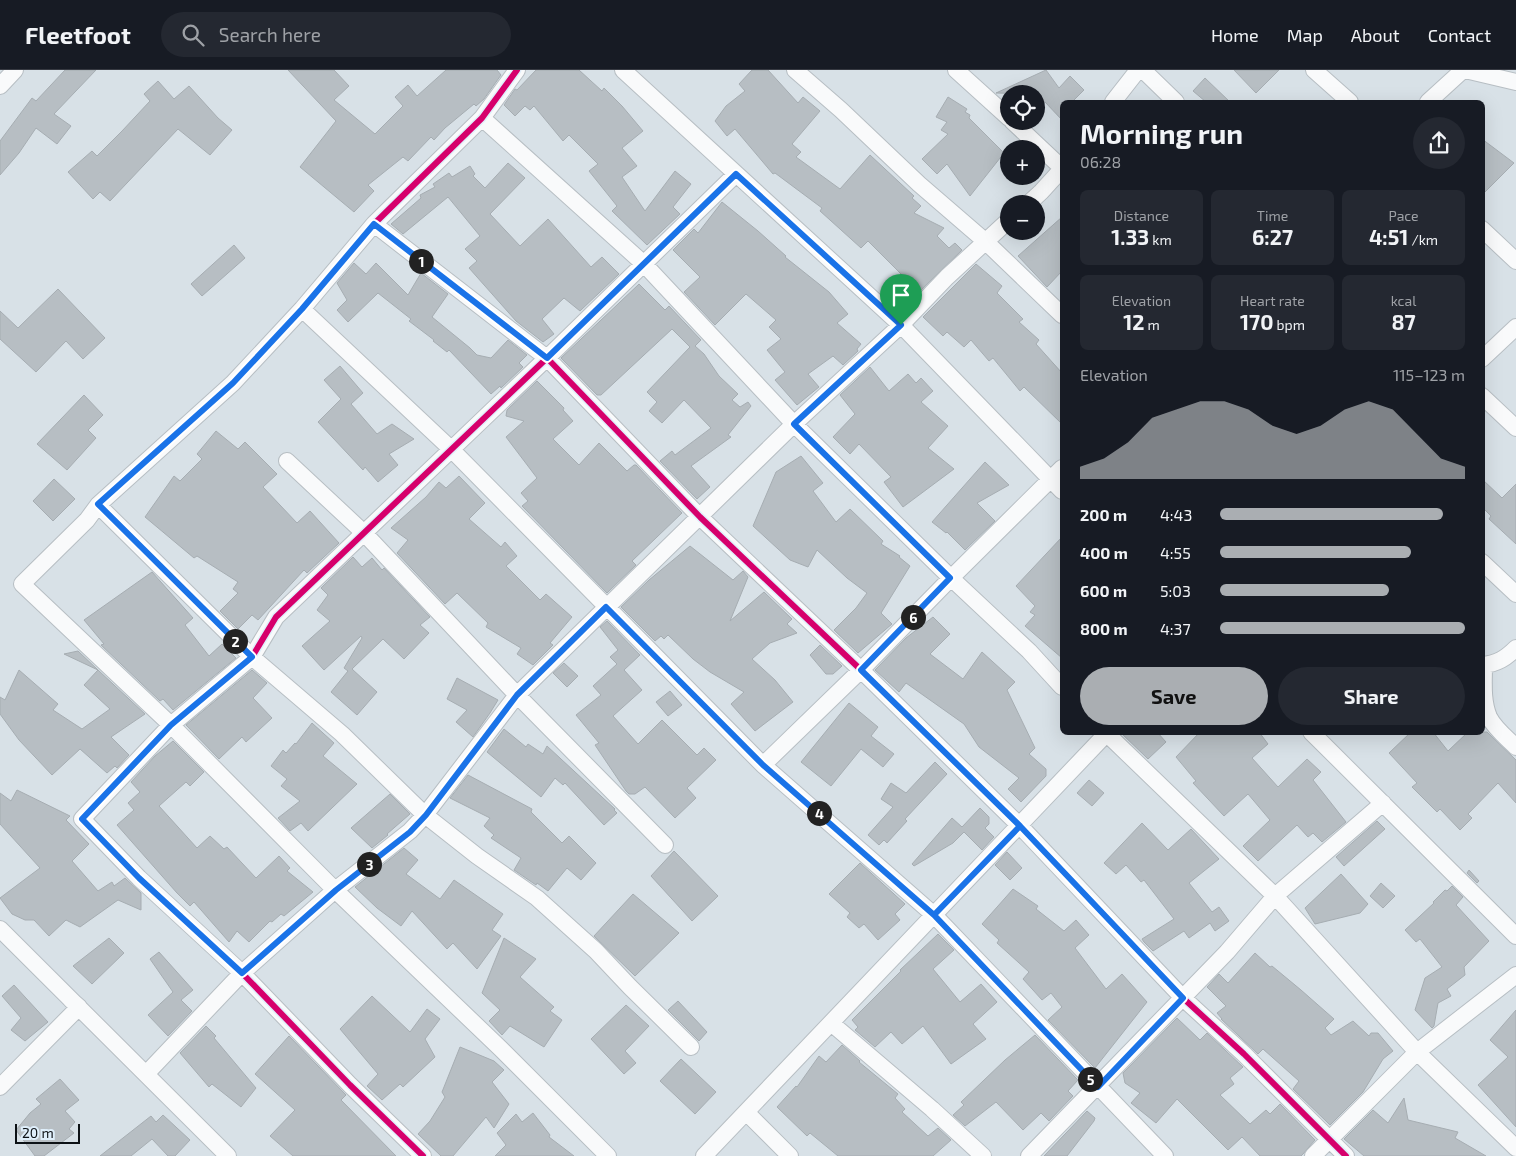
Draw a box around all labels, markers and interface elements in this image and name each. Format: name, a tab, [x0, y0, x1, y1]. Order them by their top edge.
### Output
search box	[161, 12, 511, 57]
text: Fleetfoot	[25, 20, 131, 49]
icon: search	[179, 21, 207, 49]
text: Search here	[219, 23, 321, 46]
text: Home	[1211, 24, 1259, 46]
text: Map	[1287, 24, 1323, 46]
text: About	[1351, 24, 1400, 46]
text: Contact	[1428, 24, 1491, 46]
map controls	[1000, 85, 1045, 240]
button: locate	[1000, 85, 1045, 130]
text: Morning run	[1080, 116, 1243, 150]
button: share	[1413, 117, 1465, 169]
button: +	[1000, 140, 1045, 185]
text: 06:28	[1080, 152, 1121, 171]
button: −	[1000, 195, 1045, 240]
text: Distance	[1114, 207, 1169, 224]
text: Time	[1257, 207, 1288, 224]
text: Pace	[1388, 207, 1419, 224]
text: 1.33	[1111, 224, 1149, 249]
text: 6:27	[1252, 224, 1293, 249]
text: 4:51	[1369, 224, 1408, 249]
text: km	[1149, 231, 1172, 248]
text: /km	[1408, 231, 1438, 248]
pin: 1	[408, 248, 434, 274]
text: 1	[418, 253, 425, 270]
pin	[880, 274, 922, 325]
icon: arrive	[887, 281, 915, 309]
text: Elevation	[1112, 292, 1171, 309]
text: Heart rate	[1240, 292, 1305, 309]
text: kcal	[1391, 292, 1416, 309]
text: 12	[1123, 309, 1144, 334]
text: 170	[1240, 309, 1273, 334]
text: 87	[1391, 309, 1416, 334]
text: m	[1144, 316, 1160, 333]
text: bpm	[1273, 316, 1305, 333]
text: Elevation	[1080, 365, 1148, 384]
text: 115–123 m	[1393, 365, 1465, 384]
text: 200 m	[1080, 505, 1127, 524]
text: 4:43	[1160, 505, 1192, 524]
text: 400 m	[1080, 543, 1128, 562]
text: 4:55	[1160, 543, 1191, 562]
text: 600 m	[1080, 581, 1127, 600]
text: 5:03	[1160, 581, 1191, 600]
pin: 6	[900, 604, 926, 630]
text: 6	[909, 609, 918, 626]
text: 800 m	[1080, 619, 1128, 638]
text: 4:37	[1160, 619, 1191, 638]
pin: 2	[222, 628, 248, 654]
text: 2	[231, 633, 240, 650]
button: Save	[1080, 667, 1268, 725]
button: Share	[1278, 667, 1465, 725]
pin: 4	[806, 800, 832, 826]
text: 4	[815, 805, 824, 822]
pin: 3	[356, 852, 382, 876]
text: 3	[366, 856, 373, 873]
pin: 5	[1078, 1066, 1102, 1092]
text: 5	[1087, 1071, 1094, 1088]
scale bar	[15, 1121, 80, 1144]
text: 20 m	[22, 1124, 54, 1141]

